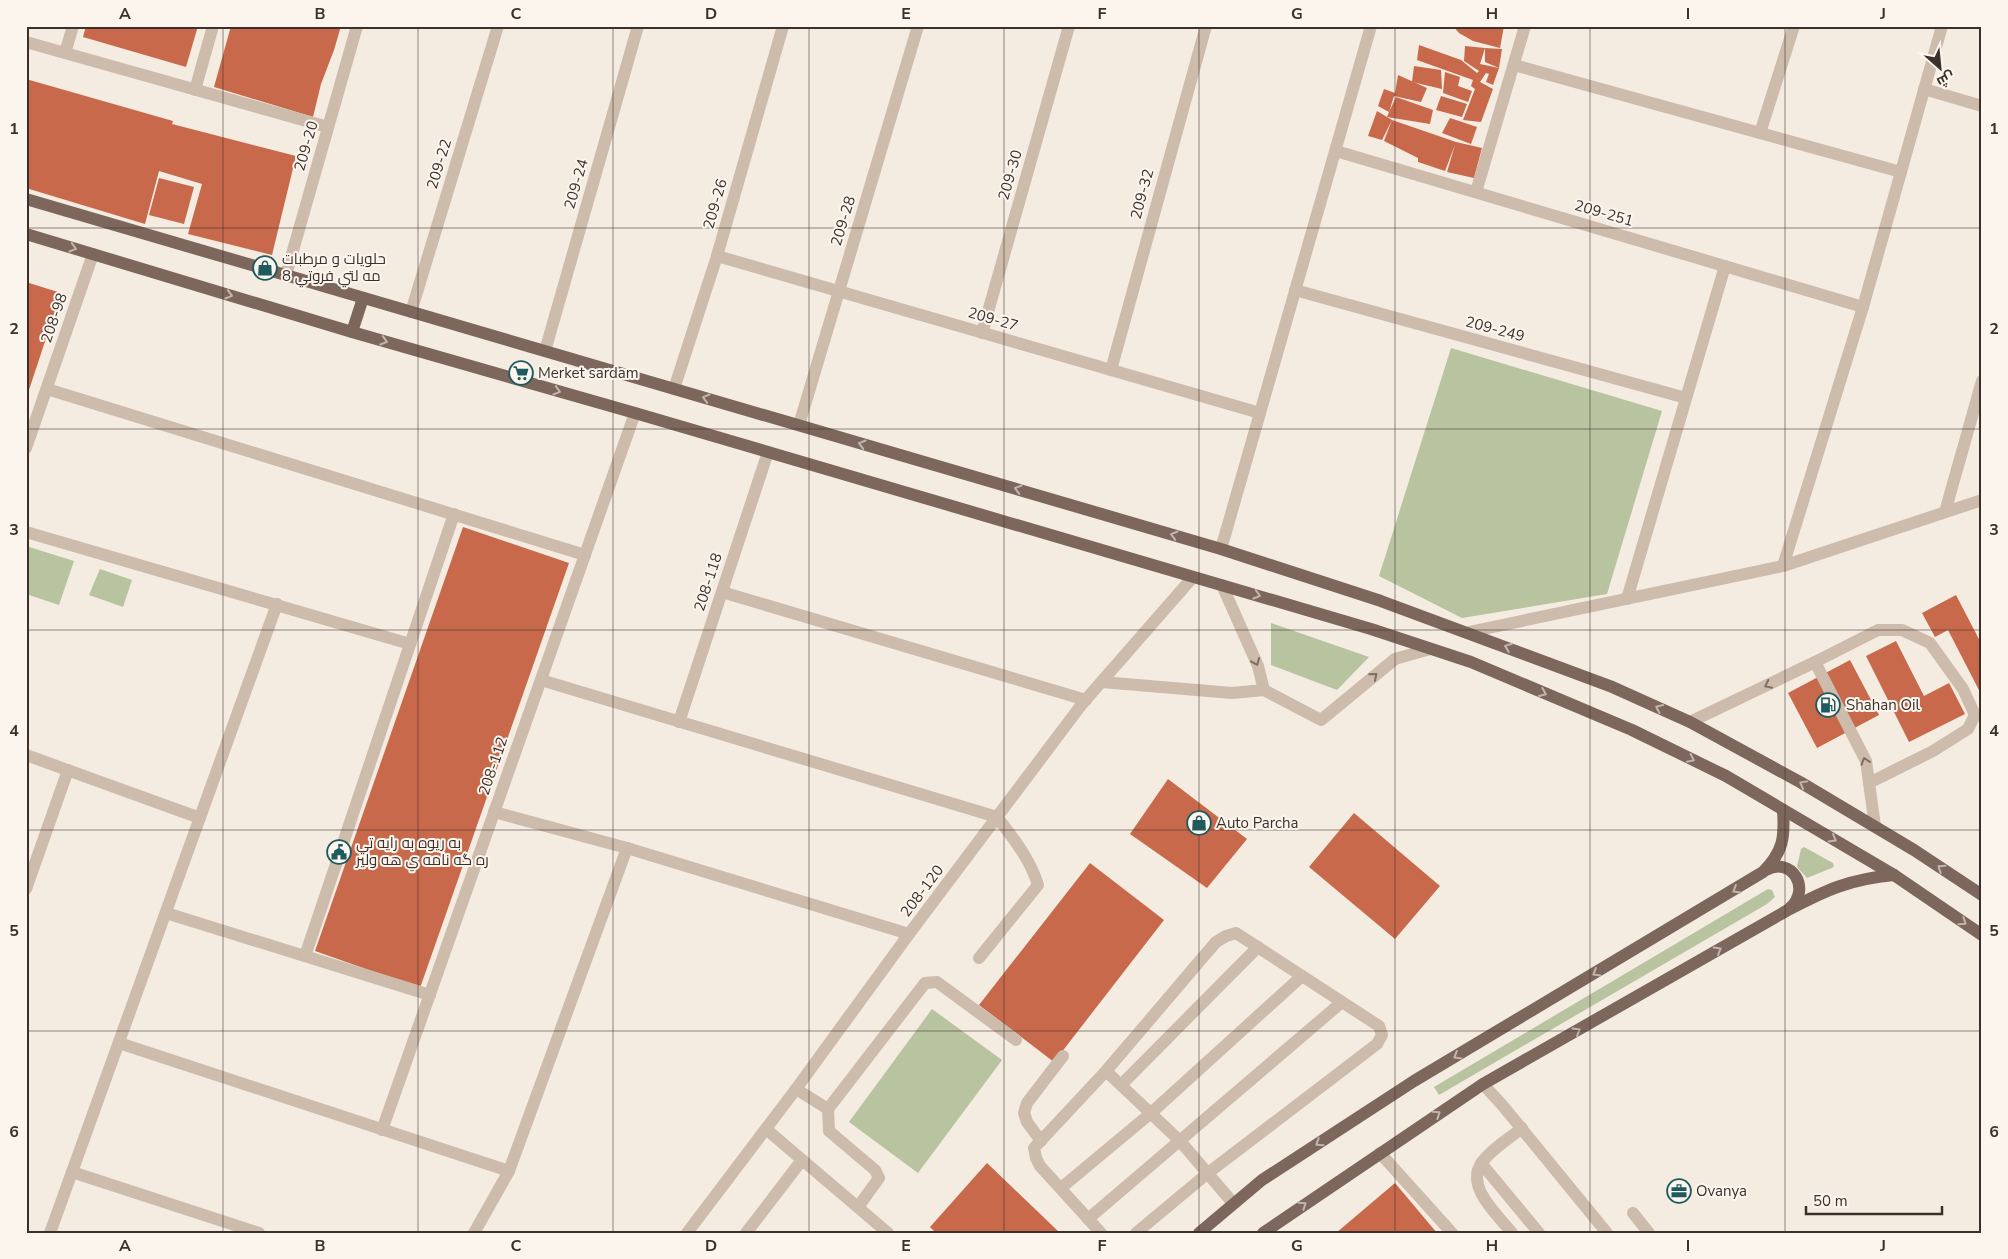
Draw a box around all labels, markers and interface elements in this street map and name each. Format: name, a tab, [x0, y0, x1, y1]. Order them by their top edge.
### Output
text: A	[119, 3, 131, 25]
text: B	[314, 3, 326, 25]
text: C	[511, 3, 522, 25]
text: D	[705, 3, 717, 25]
text: E	[901, 3, 911, 25]
text: F	[1098, 3, 1107, 25]
text: G	[1291, 3, 1303, 25]
text: H	[1486, 3, 1498, 25]
text: I	[1686, 3, 1690, 25]
text: J	[1879, 3, 1886, 25]
north arrow	[1916, 42, 1966, 92]
text: ش	[1933, 67, 1958, 92]
text: 1	[9, 118, 19, 140]
text: 1	[1989, 118, 1999, 140]
street label: 209-20	[289, 119, 323, 173]
street label: 209-22	[422, 137, 456, 191]
street label: 209-30	[993, 148, 1027, 202]
street label: 209-24	[559, 157, 593, 211]
street label: 209-32	[1126, 167, 1158, 221]
street label: 209-26	[698, 177, 732, 231]
street label: 209-28	[826, 194, 860, 248]
street label: 209-251	[1572, 195, 1636, 231]
one-way arrow	[68, 243, 77, 253]
place label: حلويات و مرطبات مه لتي فروتي 8	[282, 249, 386, 288]
shop icon: حلويات و مرطبات مه لتي فروتي 8	[252, 255, 278, 281]
one-way arrow	[224, 289, 232, 299]
street label: 208-98	[36, 290, 72, 346]
street label: 209-27	[966, 302, 1020, 336]
street label: 209-249	[1463, 312, 1527, 346]
text: 2	[9, 318, 19, 340]
text: 2	[1989, 318, 1999, 340]
one-way arrow	[380, 335, 389, 346]
supermarket icon: Merket sardam	[508, 360, 534, 386]
place label: Merket sardam	[538, 363, 639, 383]
one-way arrow	[553, 385, 561, 395]
one-way arrow	[702, 393, 710, 404]
one-way arrow	[858, 439, 867, 449]
one-way arrow	[1014, 485, 1023, 495]
text: 3	[9, 519, 19, 541]
text: 3	[1989, 519, 1999, 541]
one-way arrow	[1170, 530, 1179, 540]
street label: 208-118	[689, 550, 727, 614]
one-way arrow	[1252, 590, 1261, 600]
one-way arrow	[1504, 643, 1513, 653]
one-way arrow	[1249, 657, 1260, 666]
one-way arrow	[1368, 673, 1377, 681]
one-way arrow	[1764, 678, 1773, 689]
one-way arrow	[1538, 686, 1547, 697]
fuel station icon: Shahan Oil	[1815, 692, 1841, 718]
place label: Shahan Oil	[1846, 695, 1921, 715]
one-way arrow	[1655, 704, 1664, 714]
text: 4	[9, 720, 19, 742]
text: 4	[1989, 720, 1999, 742]
street label: 208-112	[474, 734, 512, 798]
one-way arrow	[1686, 753, 1695, 763]
one-way arrow	[1860, 757, 1870, 766]
one-way arrow	[1799, 780, 1808, 790]
shop icon: Auto Parcha	[1186, 810, 1212, 836]
place label: Auto Parcha	[1216, 813, 1299, 833]
place label: به ريوه به رايه تي ره گه نامه ي هه ولير	[355, 833, 489, 872]
one-way arrow	[1827, 833, 1836, 843]
public building icon: به ريوه به رايه تي ره گه نامه ي هه ولير	[326, 839, 352, 865]
street label: 208-120	[896, 861, 948, 921]
one-way arrow	[1938, 865, 1947, 874]
one-way arrow	[1732, 883, 1741, 893]
one-way arrow	[1957, 916, 1967, 925]
text: 5	[9, 920, 19, 942]
text: 5	[1989, 920, 1999, 942]
one-way arrow	[1713, 947, 1722, 957]
one-way arrow	[1593, 966, 1602, 976]
one-way arrow	[1572, 1028, 1581, 1038]
one-way arrow	[1453, 1049, 1462, 1059]
one-way arrow	[1432, 1111, 1441, 1120]
text: 6	[9, 1121, 19, 1143]
text: 6	[1989, 1121, 1999, 1143]
one-way arrow	[1316, 1136, 1325, 1146]
office icon: Ovanya	[1666, 1178, 1692, 1204]
place label: Ovanya	[1696, 1181, 1747, 1201]
scale bar	[1806, 1184, 1942, 1216]
text: 50 m	[1813, 1191, 1848, 1211]
one-way arrow	[1297, 1202, 1307, 1211]
text: A	[119, 1235, 131, 1257]
text: B	[314, 1235, 326, 1257]
text: C	[511, 1235, 522, 1257]
text: D	[705, 1235, 717, 1257]
text: E	[901, 1235, 911, 1257]
text: F	[1098, 1235, 1107, 1257]
text: G	[1291, 1235, 1303, 1257]
text: H	[1486, 1235, 1498, 1257]
text: I	[1686, 1235, 1690, 1257]
text: J	[1879, 1235, 1886, 1257]

